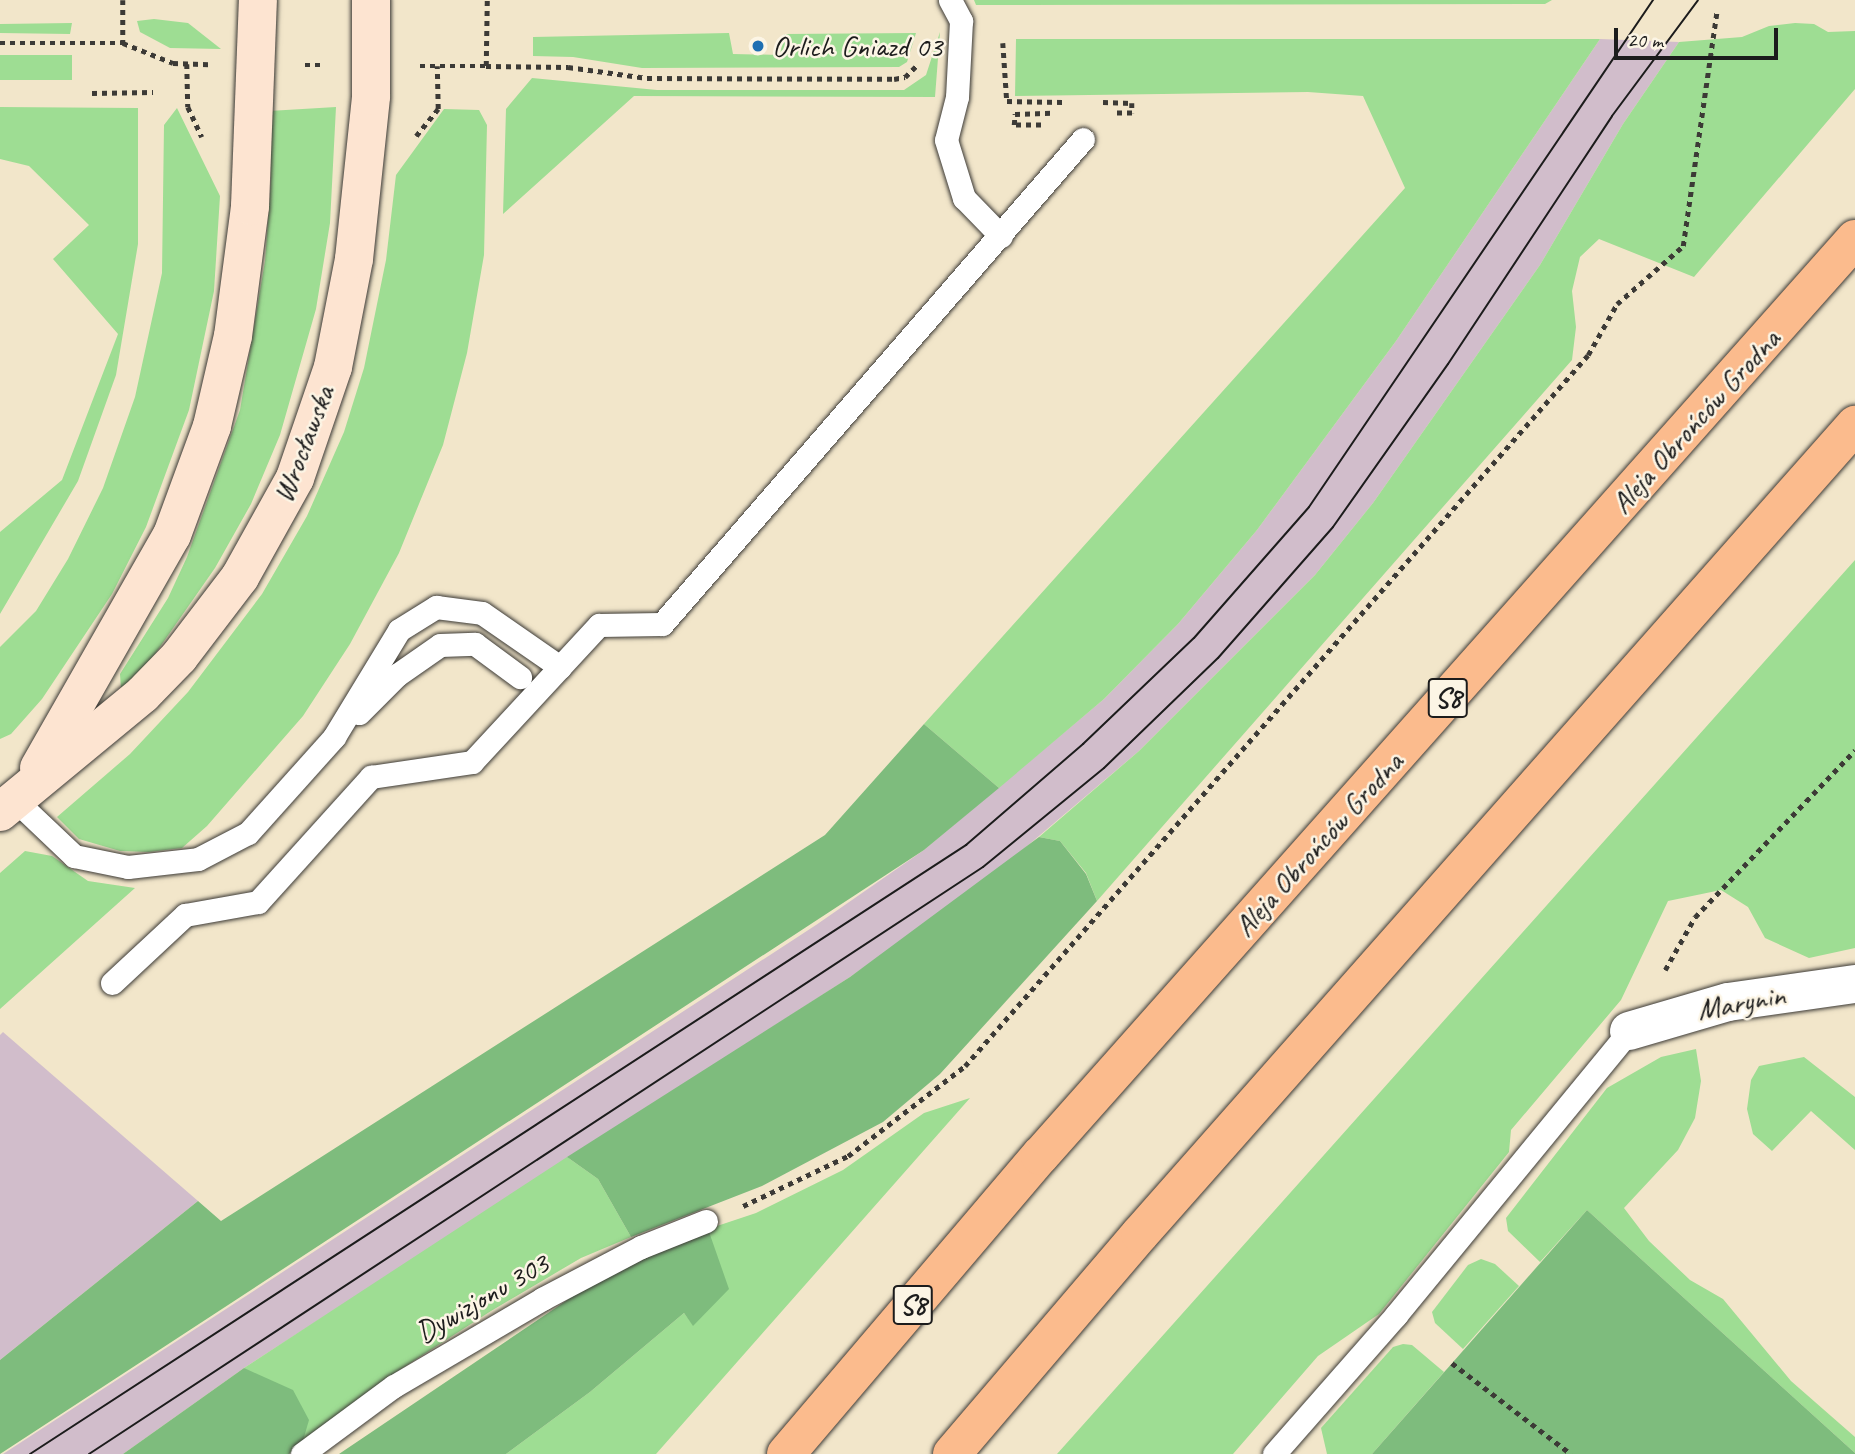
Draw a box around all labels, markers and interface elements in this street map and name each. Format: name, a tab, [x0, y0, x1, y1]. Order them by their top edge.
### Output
scale bar	[1617, 14, 1782, 58]
text: 20 m	[1627, 27, 1663, 53]
place label: Orlich Gniazd 03	[772, 28, 942, 64]
marker: Orlich Gniazd 03	[750, 38, 766, 54]
street label: Aleja Obrońców Grodna	[1603, 321, 1787, 521]
street label: Wrocławska	[264, 381, 342, 507]
road number: S8	[1427, 674, 1469, 722]
street label: Aleja Obrońców Grodna	[1226, 744, 1410, 944]
street label: Marynin	[1694, 977, 1788, 1027]
street label: Dywizjonu 303	[409, 1246, 555, 1350]
road number: S8	[892, 1280, 934, 1330]

